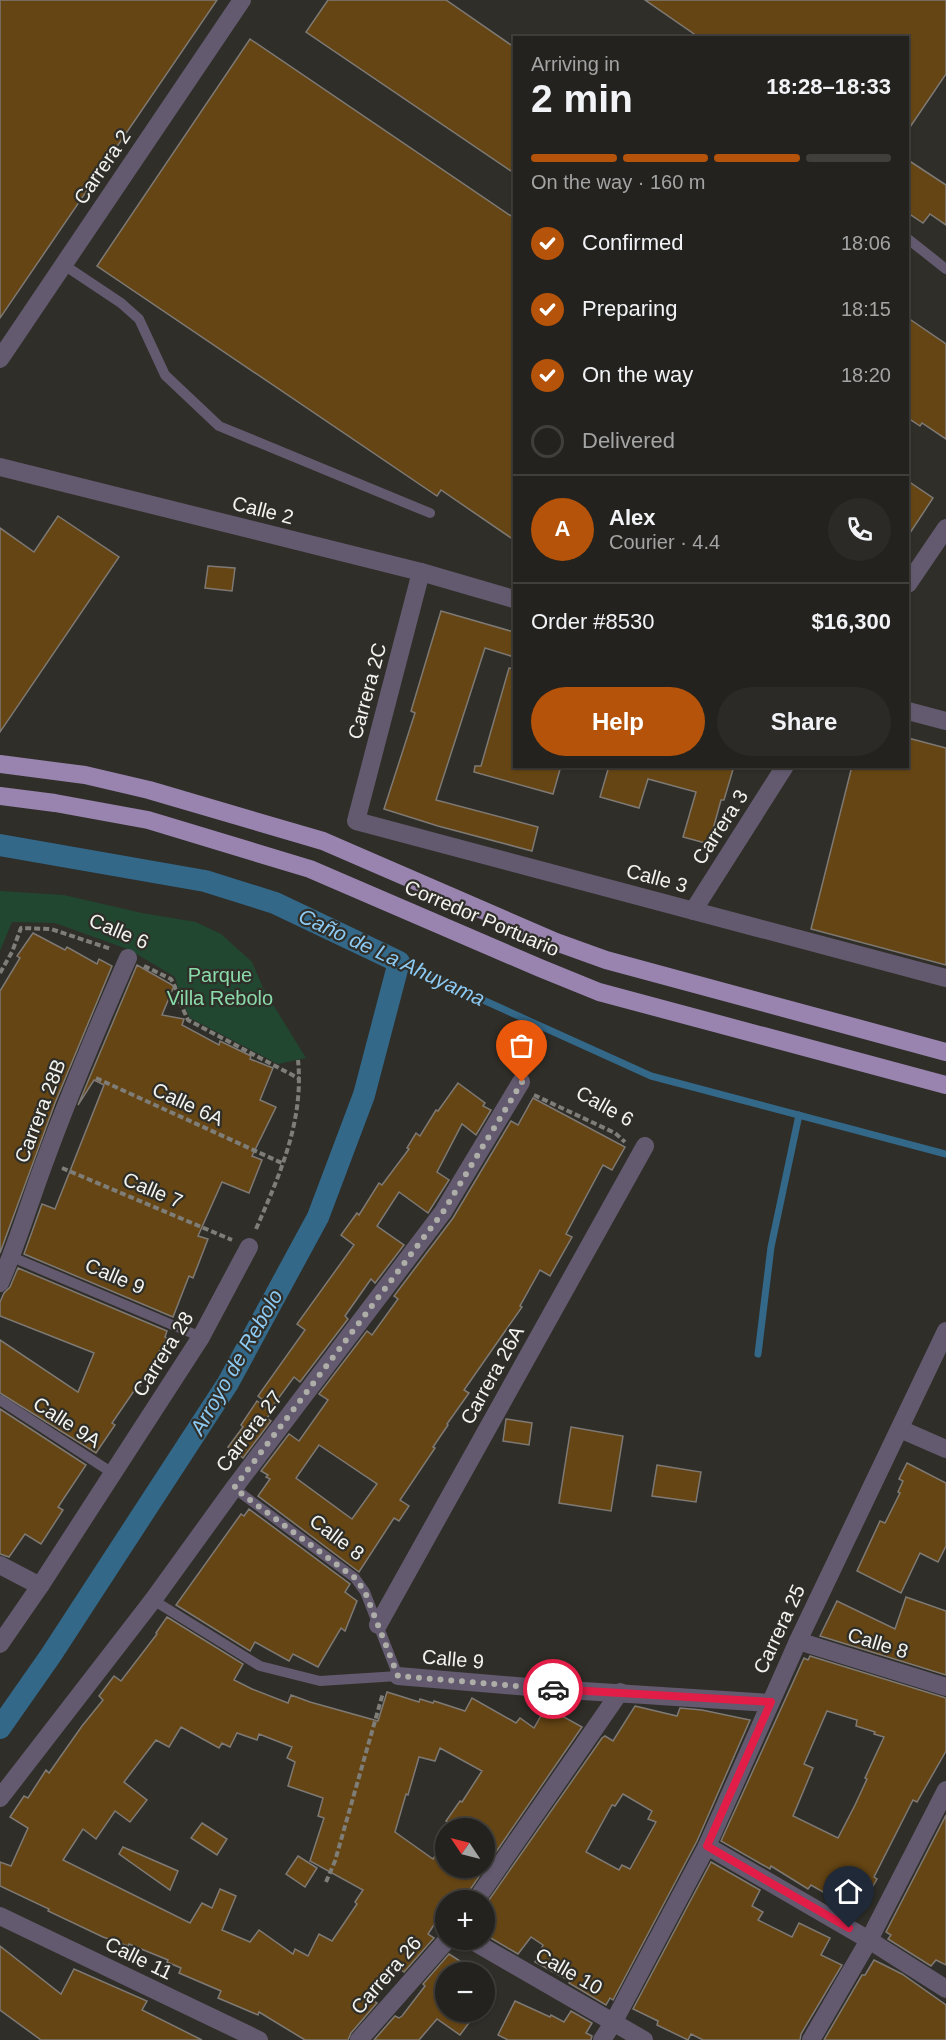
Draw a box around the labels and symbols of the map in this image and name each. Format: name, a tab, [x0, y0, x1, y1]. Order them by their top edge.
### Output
street label: Carrera 2	[69, 126, 135, 208]
street label: Calle 2	[230, 492, 296, 528]
street label: Carrera 2C	[344, 640, 390, 742]
street label: Carrera 3	[688, 786, 752, 868]
street label: Calle 3	[624, 859, 690, 897]
street label: Corredor Portuario	[401, 876, 563, 960]
water label: Caño de La Ahuyama	[295, 904, 489, 1010]
street label: Calle 6	[86, 909, 152, 953]
park label: Parque Villa Rebolo	[167, 964, 273, 1009]
pin	[496, 1020, 547, 1082]
street label: Carrera 28B	[10, 1056, 70, 1166]
street label: Calle 6A	[149, 1078, 227, 1130]
street label: Calle 6	[572, 1081, 638, 1131]
street label: Calle 7	[120, 1168, 186, 1212]
street label: Calle 9	[82, 1254, 148, 1298]
water label: Arroyo de Rebolo	[184, 1285, 287, 1440]
street label: Carrera 28	[128, 1308, 198, 1400]
street label: Carrera 26A	[456, 1321, 528, 1428]
street label: Carrera 27	[211, 1386, 287, 1476]
street label: Calle 9A	[29, 1392, 105, 1452]
street label: Calle 8	[306, 1509, 368, 1565]
street label: Carrera 25	[749, 1581, 809, 1677]
street label: Calle 8	[845, 1623, 911, 1663]
street label: Calle 9	[421, 1645, 485, 1673]
courier	[523, 1659, 583, 1719]
north arrow	[435, 1818, 495, 1878]
pin	[823, 1866, 874, 1928]
street label: Calle 11	[102, 1932, 176, 1984]
street label: Carrera 26	[346, 1932, 426, 2018]
street label: Calle 10	[532, 1943, 606, 1999]

